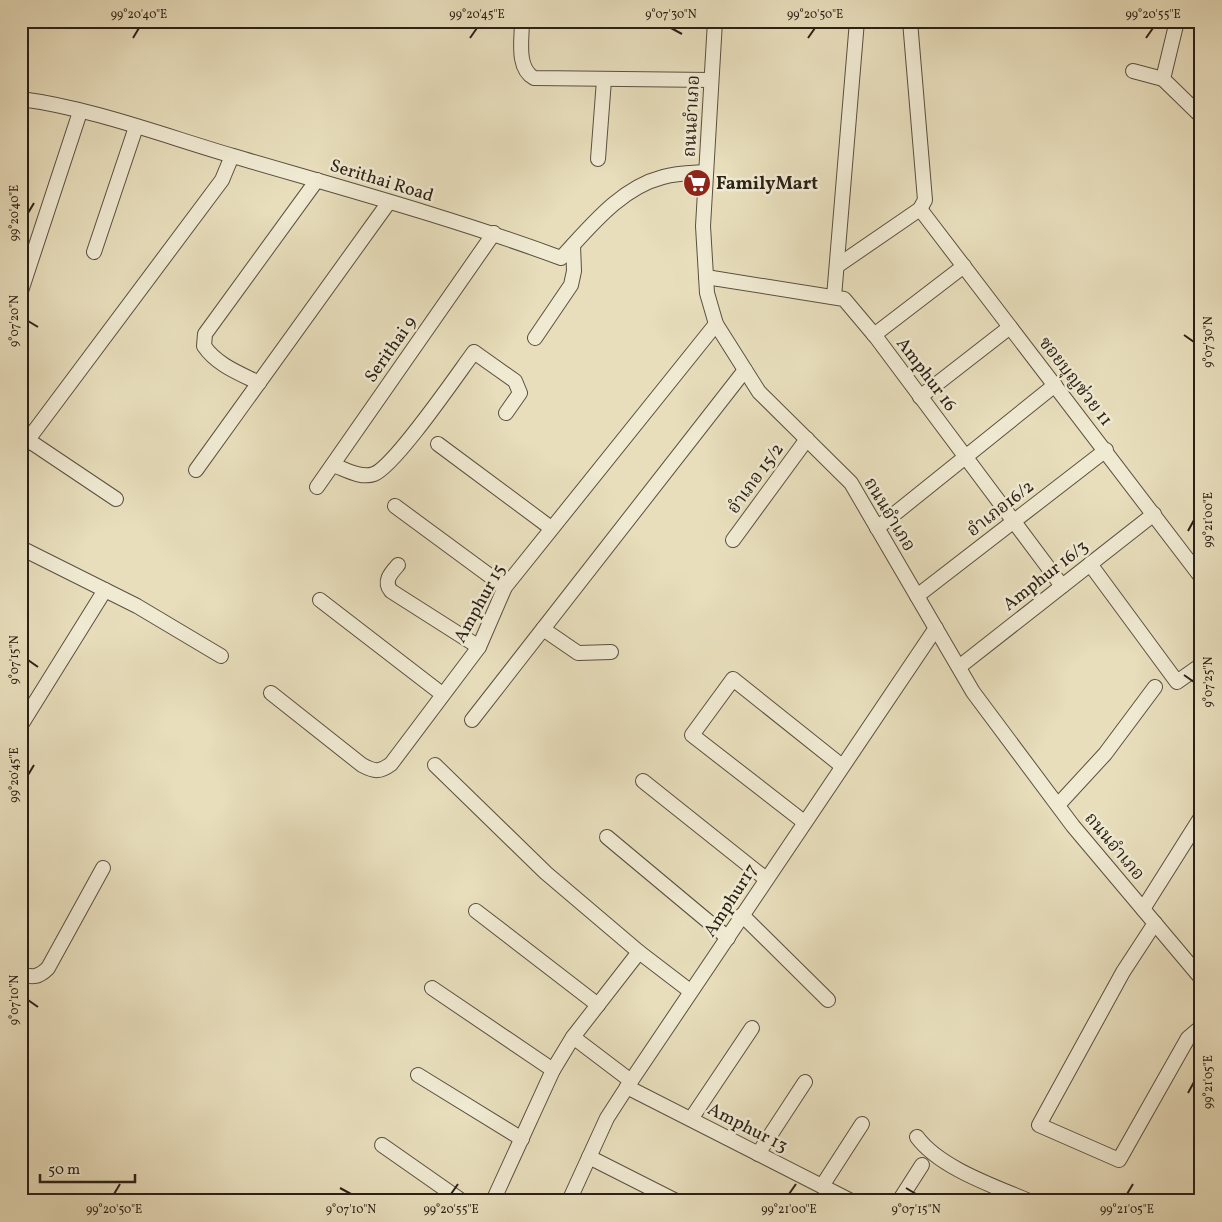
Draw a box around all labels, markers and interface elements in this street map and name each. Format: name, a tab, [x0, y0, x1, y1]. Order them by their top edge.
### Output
text: 99°20'40"E	[111, 7, 167, 23]
text: 99°20'45"E	[449, 7, 505, 23]
text: 9°07'30"N	[645, 7, 697, 23]
text: 99°20'50"E	[787, 7, 843, 23]
text: 99°20'55"E	[1125, 7, 1181, 23]
street label: ถนนอำเภอ	[678, 74, 707, 158]
street label: Serithai Road	[327, 154, 436, 209]
supermarket icon: FamilyMart	[682, 168, 712, 198]
place label: FamilyMart	[716, 172, 818, 197]
text: 99°20'40"E	[7, 185, 23, 241]
text: 9°07'20"N	[7, 295, 23, 347]
street label: Serithai 9	[359, 312, 423, 388]
text: 9°07'30"N	[1201, 316, 1217, 368]
street label: ซอยบุญช่วย 11	[1032, 332, 1118, 432]
street label: Amphur 16	[890, 333, 962, 417]
street label: อำเภอ 15/2	[722, 438, 790, 519]
street label: ถนนอำเภอ	[857, 473, 921, 556]
street label: อำเภอ16/2	[962, 475, 1040, 543]
text: 99°21'00"E	[1201, 492, 1217, 548]
street label: Amphur 16/3	[998, 535, 1094, 617]
street label: Amphur 15	[448, 560, 512, 648]
text: 9°07'15"N	[7, 635, 23, 685]
text: 9°07'25"N	[1201, 657, 1217, 707]
text: 99°20'45"E	[7, 747, 23, 803]
street label: ถนนอำเภอ	[1078, 807, 1150, 887]
street label: Amphur17	[698, 859, 764, 942]
text: 9°07'10"N	[7, 975, 23, 1025]
text: 99°21'05"E	[1201, 1055, 1217, 1109]
street label: Amphur 13	[703, 1097, 792, 1159]
scale bar	[40, 1152, 135, 1184]
text: 50 m	[48, 1160, 80, 1181]
text: 99°20'50"E	[86, 1202, 142, 1218]
text: 9°07'10"N	[326, 1202, 376, 1218]
text: 99°20'55"E	[423, 1202, 479, 1218]
text: 99°21'00"E	[761, 1202, 817, 1218]
text: 9°07'15"N	[891, 1202, 941, 1218]
text: 99°21'05"E	[1100, 1202, 1154, 1218]

